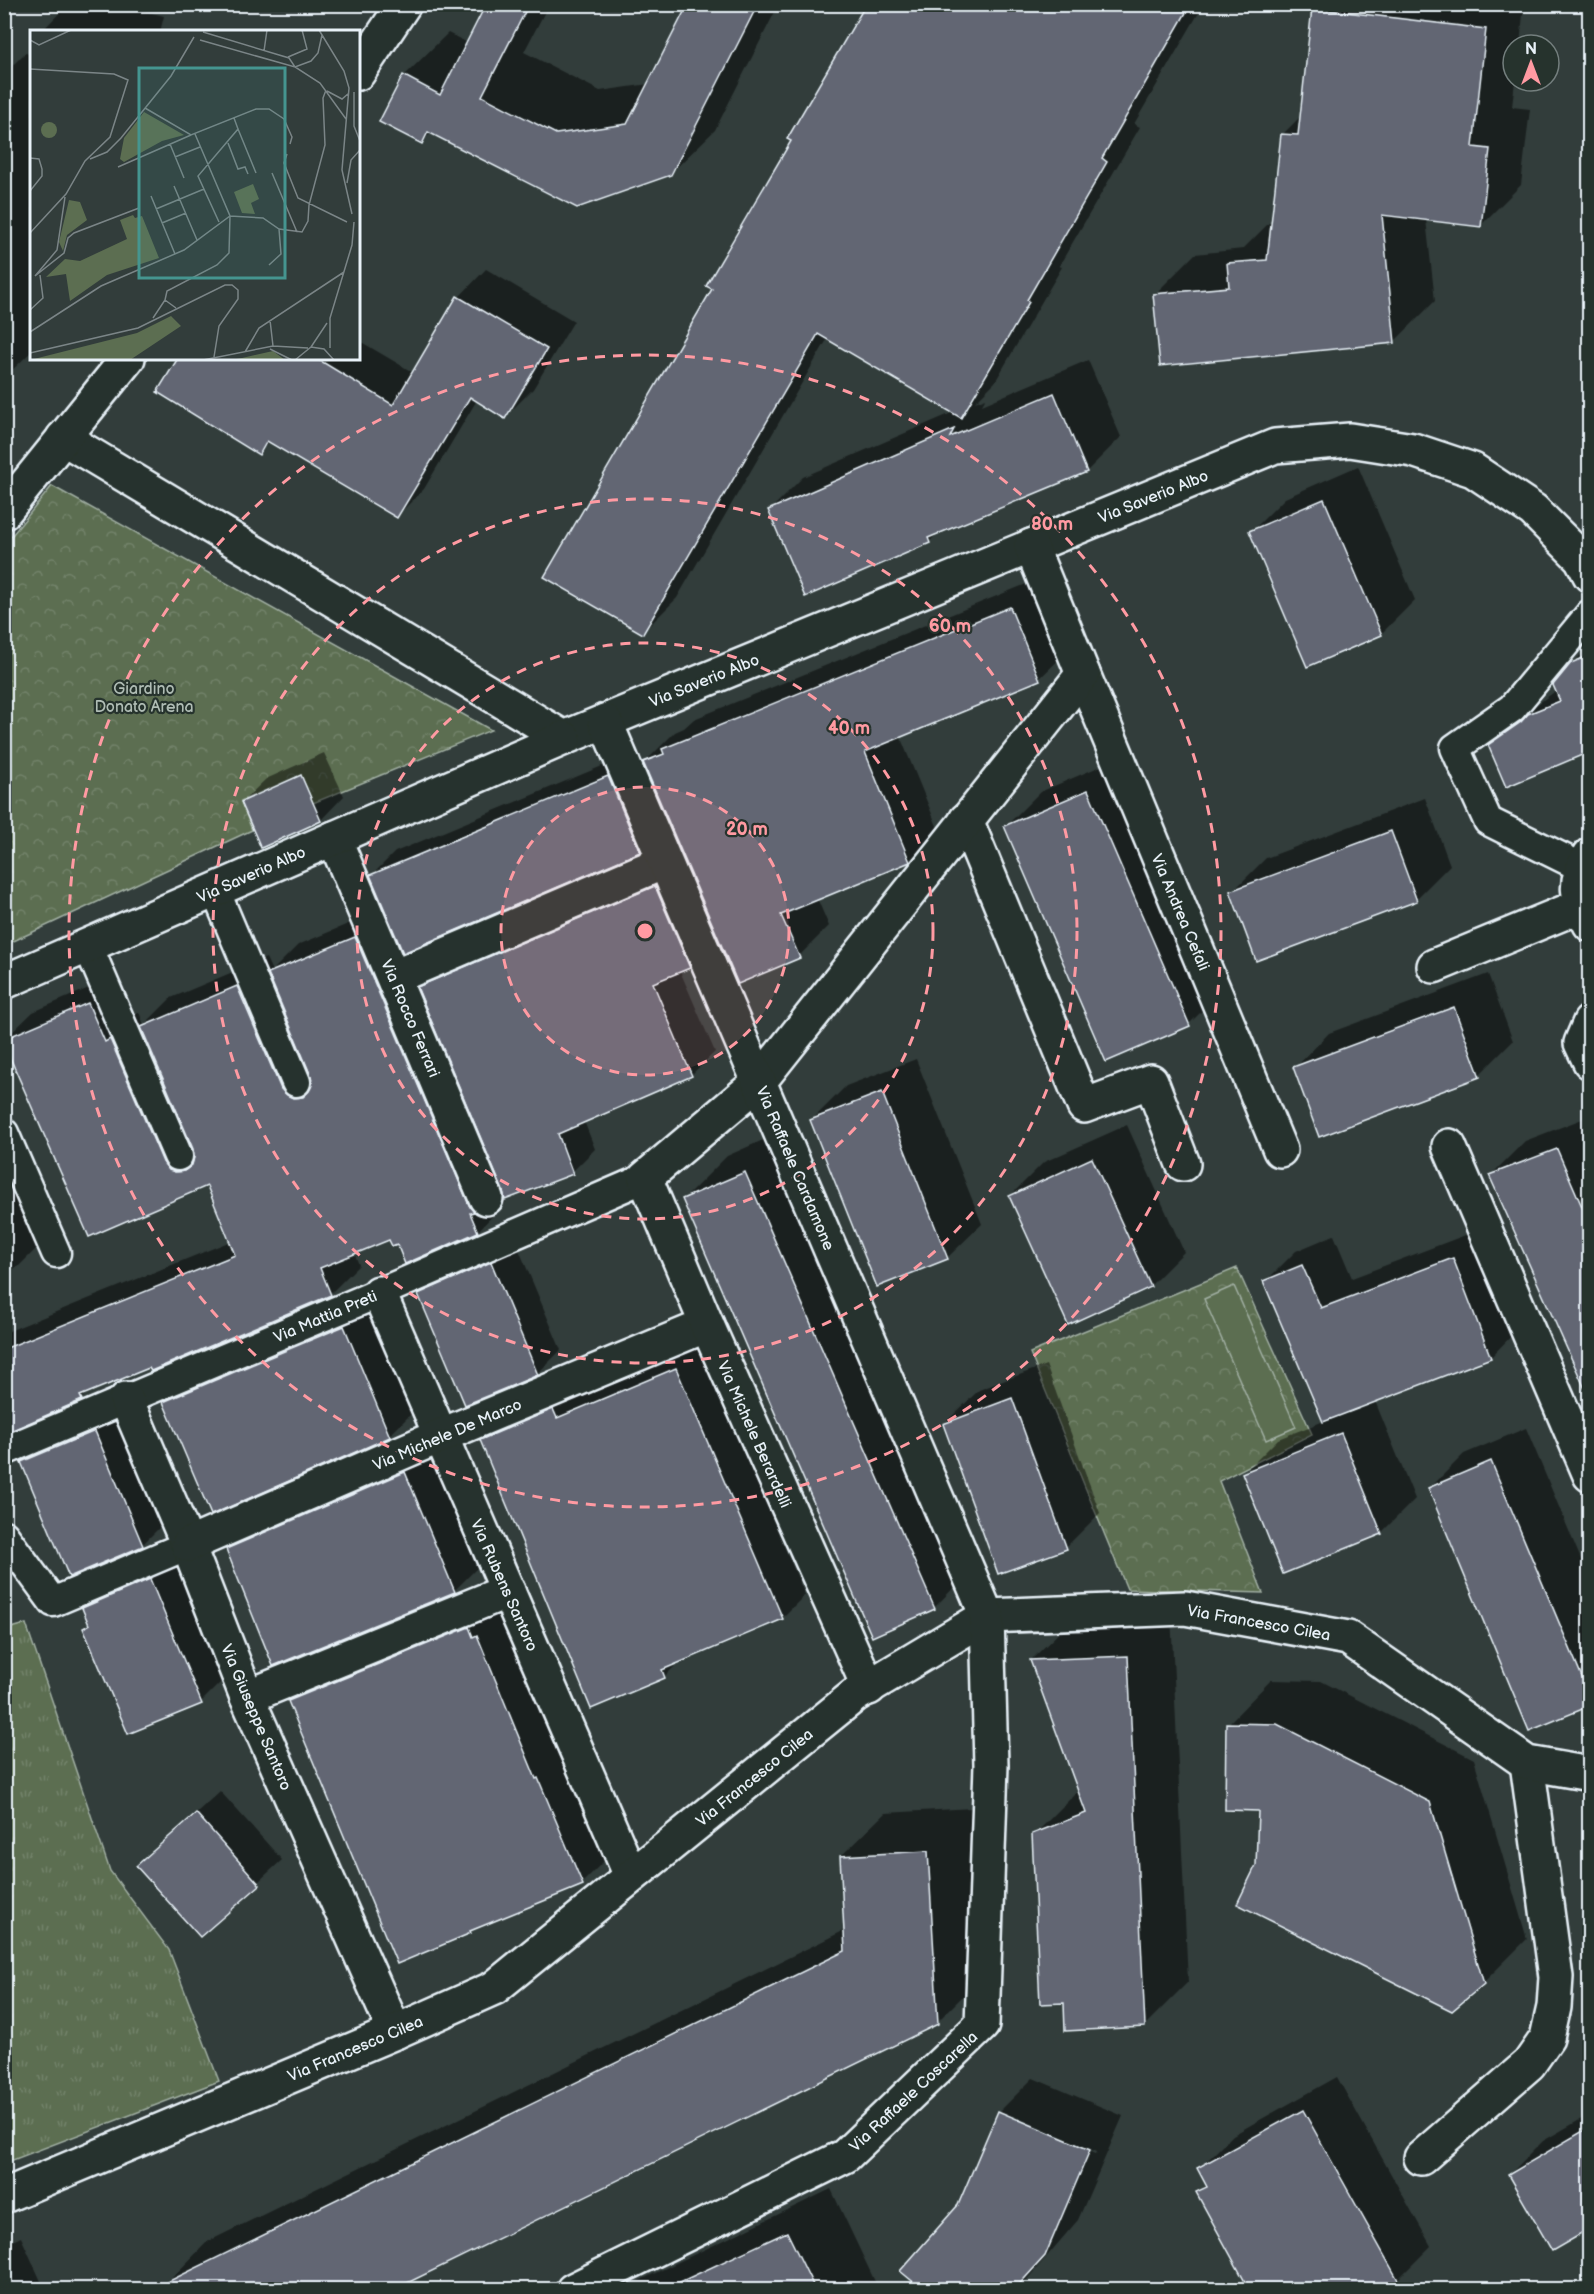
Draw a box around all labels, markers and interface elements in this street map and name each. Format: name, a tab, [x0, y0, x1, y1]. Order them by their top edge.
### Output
inset map	[30, 30, 360, 360]
north arrow	[1501, 33, 1561, 93]
text: N	[1525, 40, 1537, 59]
street label: Via Saverio Albo	[1096, 467, 1211, 528]
text: 80 m	[1031, 514, 1073, 535]
text: 60 m	[929, 616, 971, 637]
street label: Via Saverio Albo	[647, 651, 762, 712]
park label: Giardino Donato Arena	[94, 680, 194, 717]
text: 40 m	[828, 718, 870, 739]
text: 20 m	[726, 819, 768, 840]
street label: Via Saverio Albo	[194, 843, 309, 908]
street label: Via Andrea Cefali	[1146, 851, 1213, 974]
centre of rings	[635, 921, 655, 941]
street label: Via Rocco Ferrari	[376, 957, 443, 1080]
street label: Via Raffaele Cardamone	[751, 1084, 838, 1254]
street label: Via Mattia Preti	[271, 1287, 380, 1348]
street label: Via Michele Berardelli	[713, 1358, 795, 1511]
street label: Via Michele De Marco	[370, 1395, 525, 1475]
street label: Via Rubens Santoro	[466, 1517, 541, 1655]
street label: Via Francesco Cilea	[1186, 1602, 1332, 1645]
street label: Via Giuseppe Santoro	[216, 1642, 295, 1794]
street label: Via Francesco Cilea	[693, 1725, 817, 1831]
street label: Via Francesco Cilea	[285, 2012, 426, 2086]
street label: Via Raffaele Coscarella	[846, 2028, 982, 2156]

